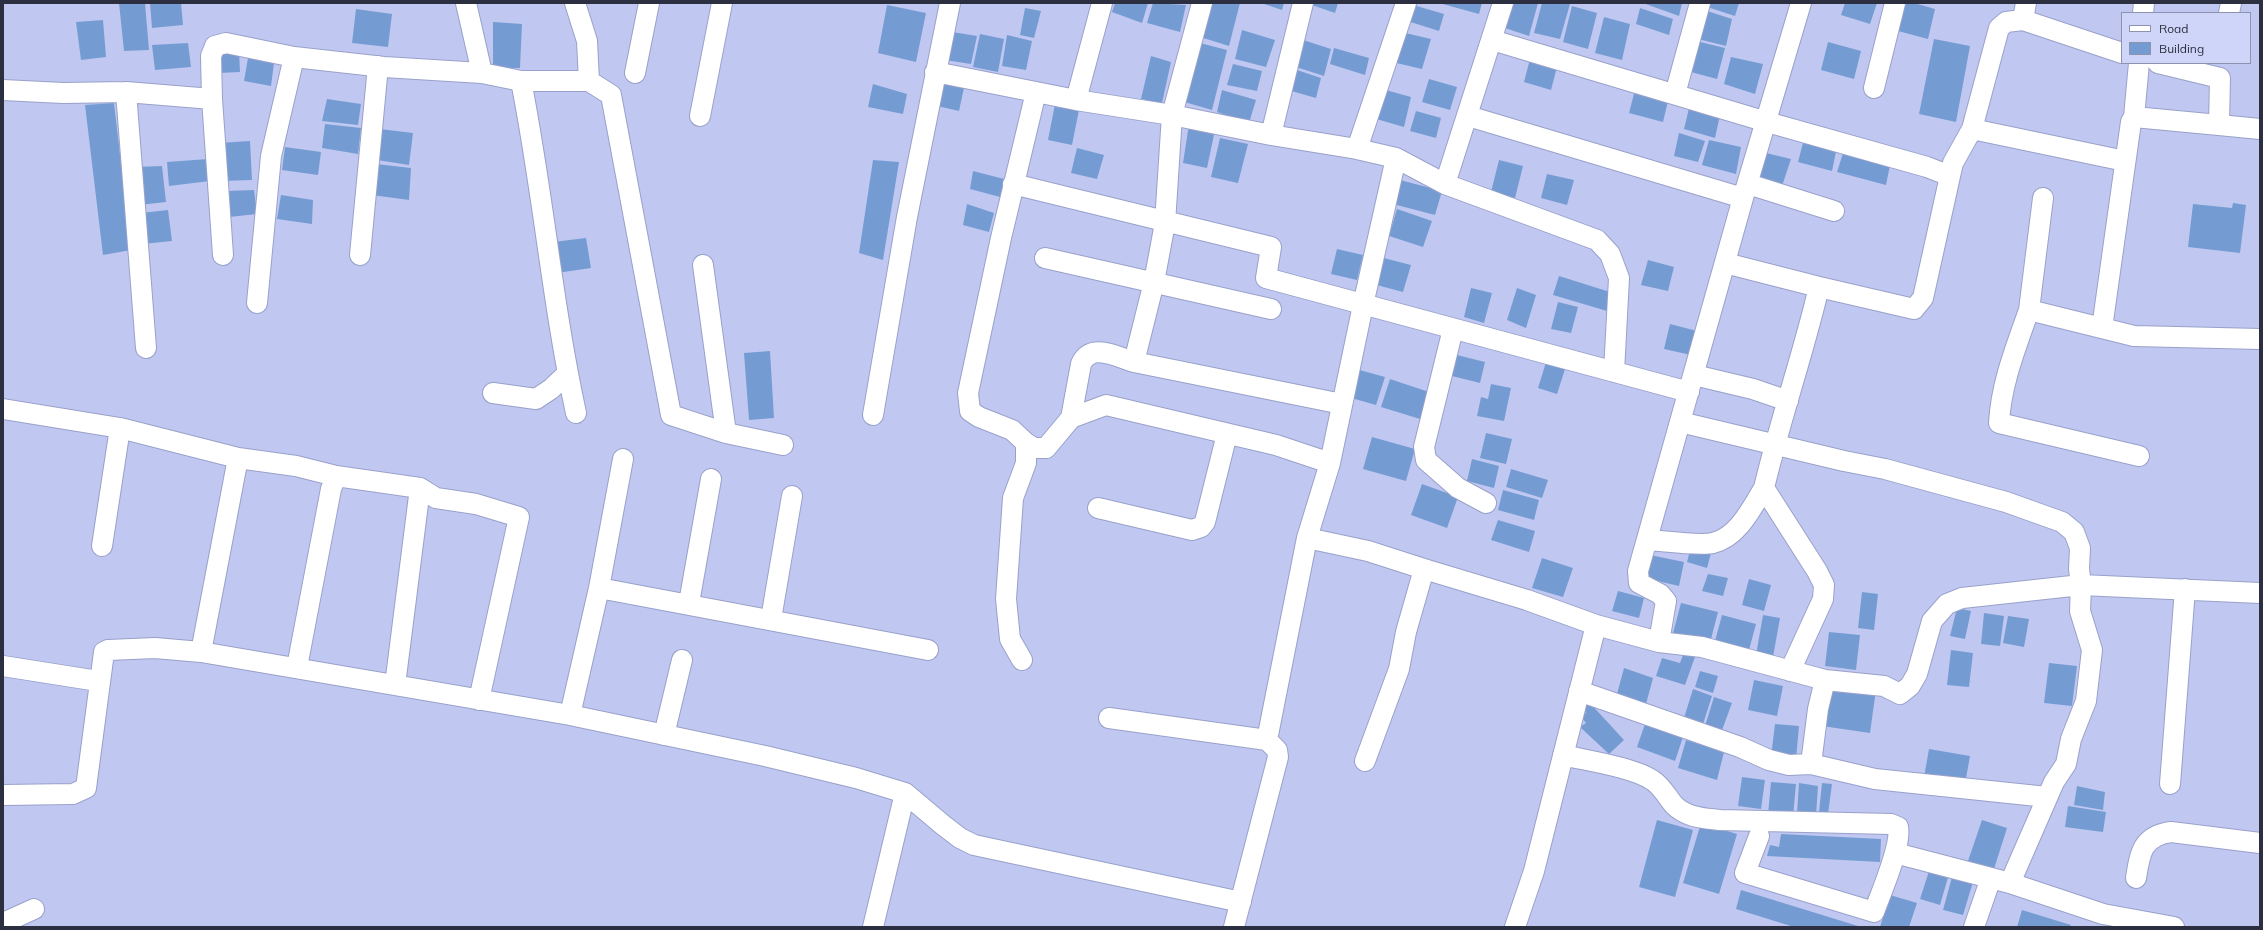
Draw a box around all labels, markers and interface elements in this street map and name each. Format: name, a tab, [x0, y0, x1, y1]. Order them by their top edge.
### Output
legend	[2121, 12, 2251, 64]
text: Road	[2159, 21, 2188, 36]
text: Building	[2159, 41, 2204, 56]

